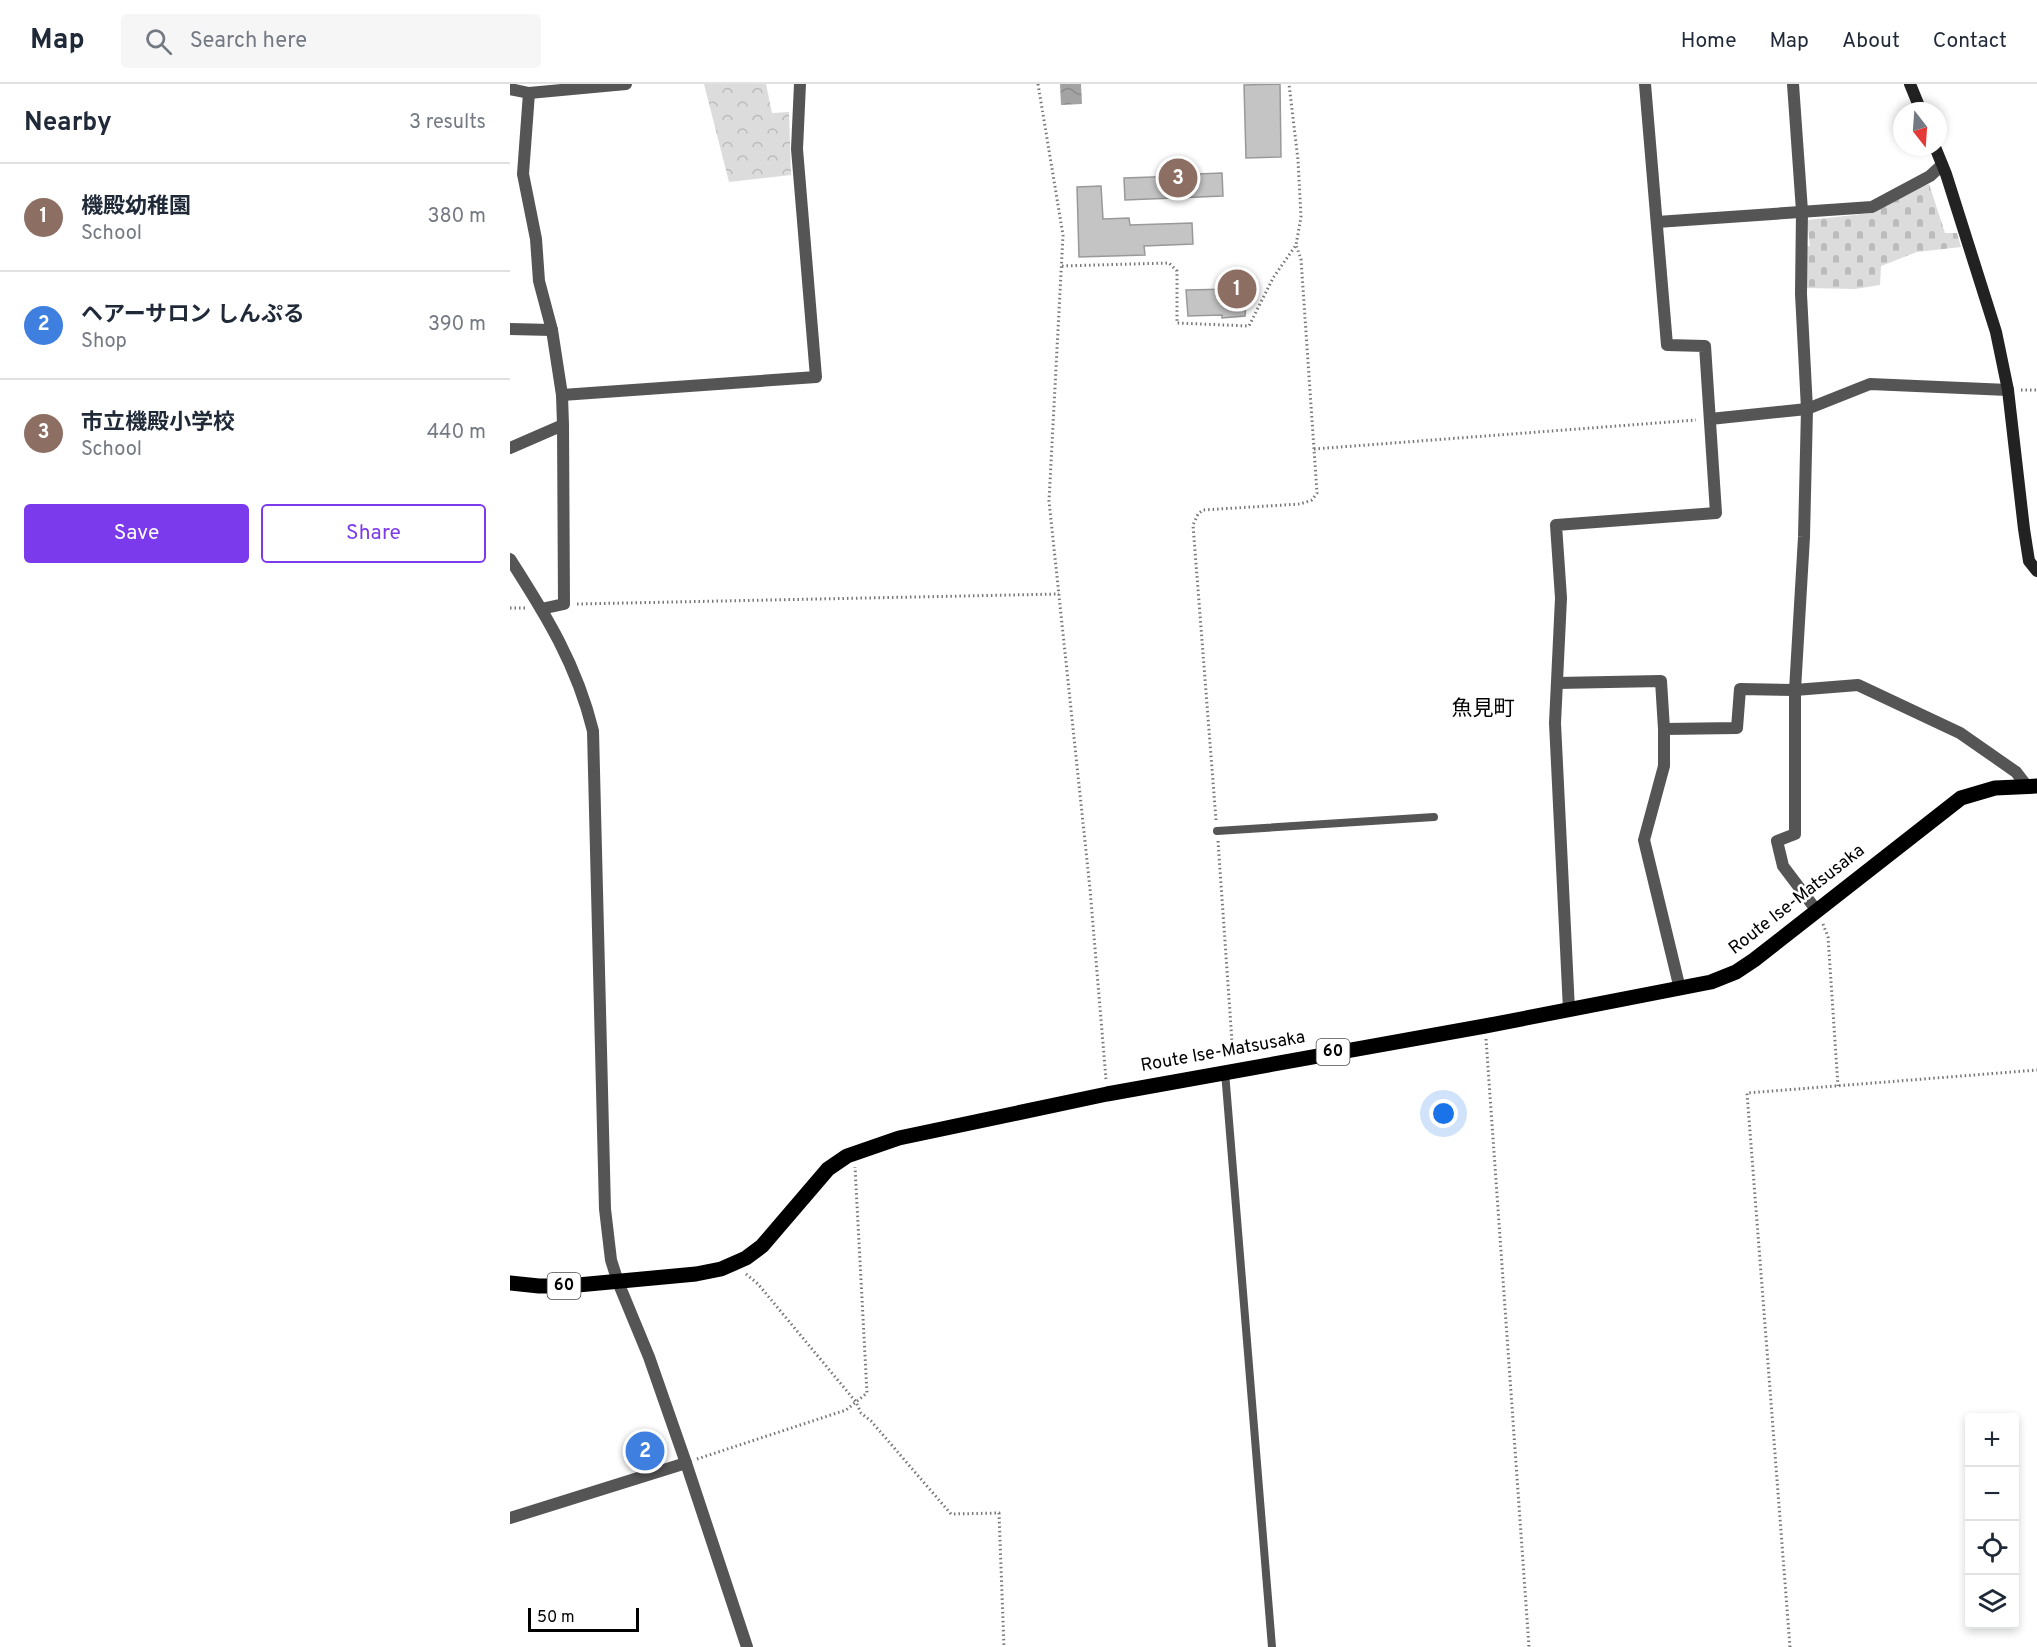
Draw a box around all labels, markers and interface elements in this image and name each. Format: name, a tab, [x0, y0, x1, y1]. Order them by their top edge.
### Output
search box	[121, 14, 541, 68]
text: Map	[30, 23, 85, 59]
icon: search	[142, 25, 175, 58]
text: Search here	[190, 28, 307, 55]
text: Home	[1681, 28, 1737, 55]
text: Map	[1770, 28, 1809, 55]
text: About	[1842, 28, 1900, 55]
text: Contact	[1933, 28, 2007, 55]
north arrow	[1893, 102, 1947, 156]
text: Nearby	[24, 107, 112, 140]
text: 3 results	[409, 110, 486, 136]
pin: 3	[1158, 156, 1198, 200]
text: 機殿幼稚園	[81, 194, 191, 221]
text: 1	[40, 204, 48, 230]
text: 380 m	[427, 204, 486, 230]
text: School	[81, 221, 142, 247]
pin: 1	[1218, 266, 1256, 312]
text: ヘアーサロン しんぷる	[81, 302, 305, 329]
text: 2	[37, 312, 50, 338]
text: 390 m	[428, 312, 486, 338]
text: Shop	[81, 329, 127, 355]
text: 市立機殿小学校	[81, 410, 235, 437]
text: 3	[38, 420, 50, 446]
text: 440 m	[427, 420, 486, 446]
text: School	[81, 437, 142, 463]
button: Save	[24, 504, 249, 563]
button: Share	[261, 504, 486, 563]
district label: 魚見町	[1452, 696, 1515, 723]
street label: Route Ise-Matsusaka	[1724, 840, 1870, 960]
street label: Route Ise-Matsusaka	[1139, 1026, 1307, 1078]
road number: 60	[1316, 1039, 1350, 1065]
your location	[1429, 1099, 1458, 1128]
road number: 60	[548, 1273, 580, 1299]
map controls	[1965, 1413, 2019, 1629]
button: +	[1965, 1413, 2019, 1467]
pin: 2	[626, 1428, 664, 1474]
button: −	[1965, 1467, 2019, 1521]
button: locate	[1965, 1521, 2019, 1575]
button: layers	[1965, 1575, 2019, 1629]
scale bar	[528, 1605, 639, 1632]
text: 50 m	[537, 1608, 575, 1628]

